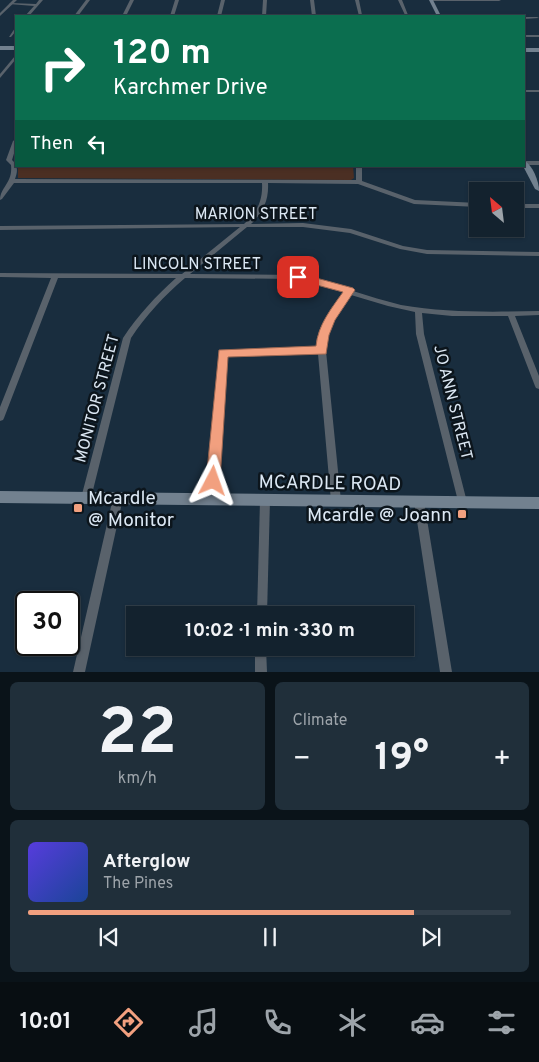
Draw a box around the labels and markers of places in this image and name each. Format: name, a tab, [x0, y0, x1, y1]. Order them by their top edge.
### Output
pin	[277, 256, 319, 298]
place label: Mcardle @ Monitor	[88, 487, 175, 533]
marker: Mcardle @ Monitor	[72, 502, 84, 514]
place label: Mcardle @ Joann	[307, 504, 452, 528]
marker: Mcardle @ Joann	[456, 508, 468, 520]

